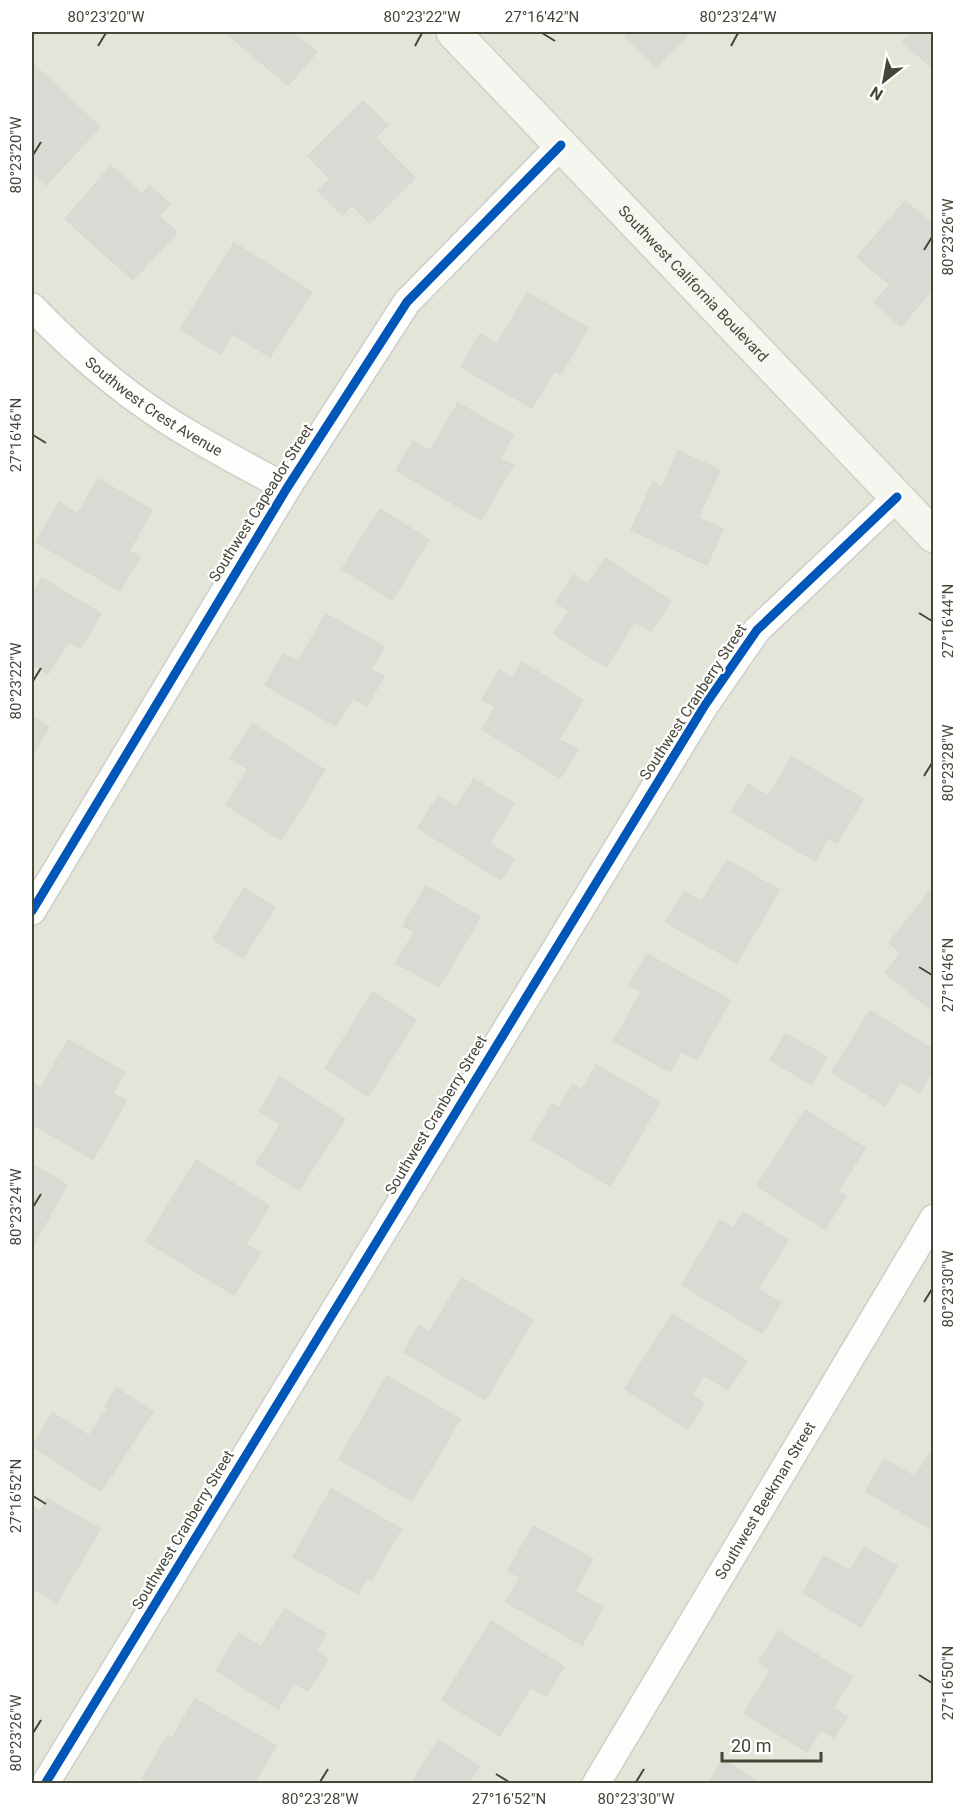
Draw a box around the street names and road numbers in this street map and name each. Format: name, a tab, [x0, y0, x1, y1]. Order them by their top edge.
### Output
street label: Southwest California Boulevard	[615, 202, 772, 366]
street label: Southwest Crest Avenue	[81, 353, 226, 460]
street label: Southwest Capeador Street	[205, 421, 317, 585]
street label: Southwest Cranberry Street	[636, 620, 750, 783]
street label: Southwest Cranberry Street	[381, 1032, 491, 1198]
street label: Southwest Beekman Street	[711, 1419, 819, 1583]
street label: Southwest Cranberry Street	[128, 1447, 238, 1613]

